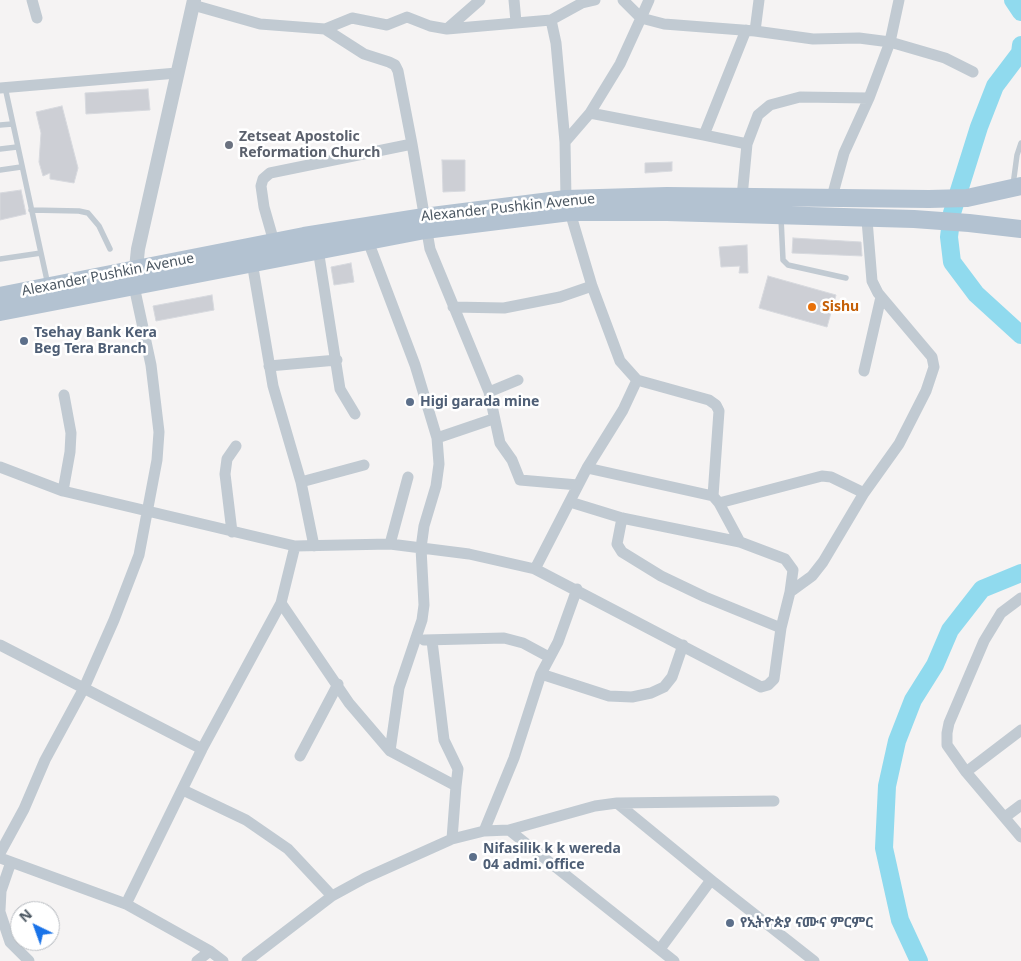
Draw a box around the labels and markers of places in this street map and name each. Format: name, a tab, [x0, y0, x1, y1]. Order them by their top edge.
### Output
place label: Zetseat Apostolic Reformation Church	[239, 129, 380, 162]
marker: Zetseat Apostolic Reformation Church	[223, 139, 235, 151]
place label: Sishu	[822, 299, 859, 315]
marker: Sishu	[806, 301, 818, 313]
place label: Tsehay Bank Kera Beg Tera Branch	[34, 325, 157, 358]
marker: Tsehay Bank Kera Beg Tera Branch	[18, 335, 30, 347]
place label: Higi garada mine	[420, 394, 539, 410]
marker: Higi garada mine	[404, 396, 416, 408]
place label: Nifasilik k k wereda 04 admi. office	[483, 841, 621, 874]
marker: Nifasilik k k wereda 04 admi. office	[467, 851, 479, 863]
place label: የኢትዮጵያ ናሙና ምርምር	[740, 915, 873, 931]
marker: የኢትዮጵያ ናሙና ምርምር	[724, 917, 736, 929]

